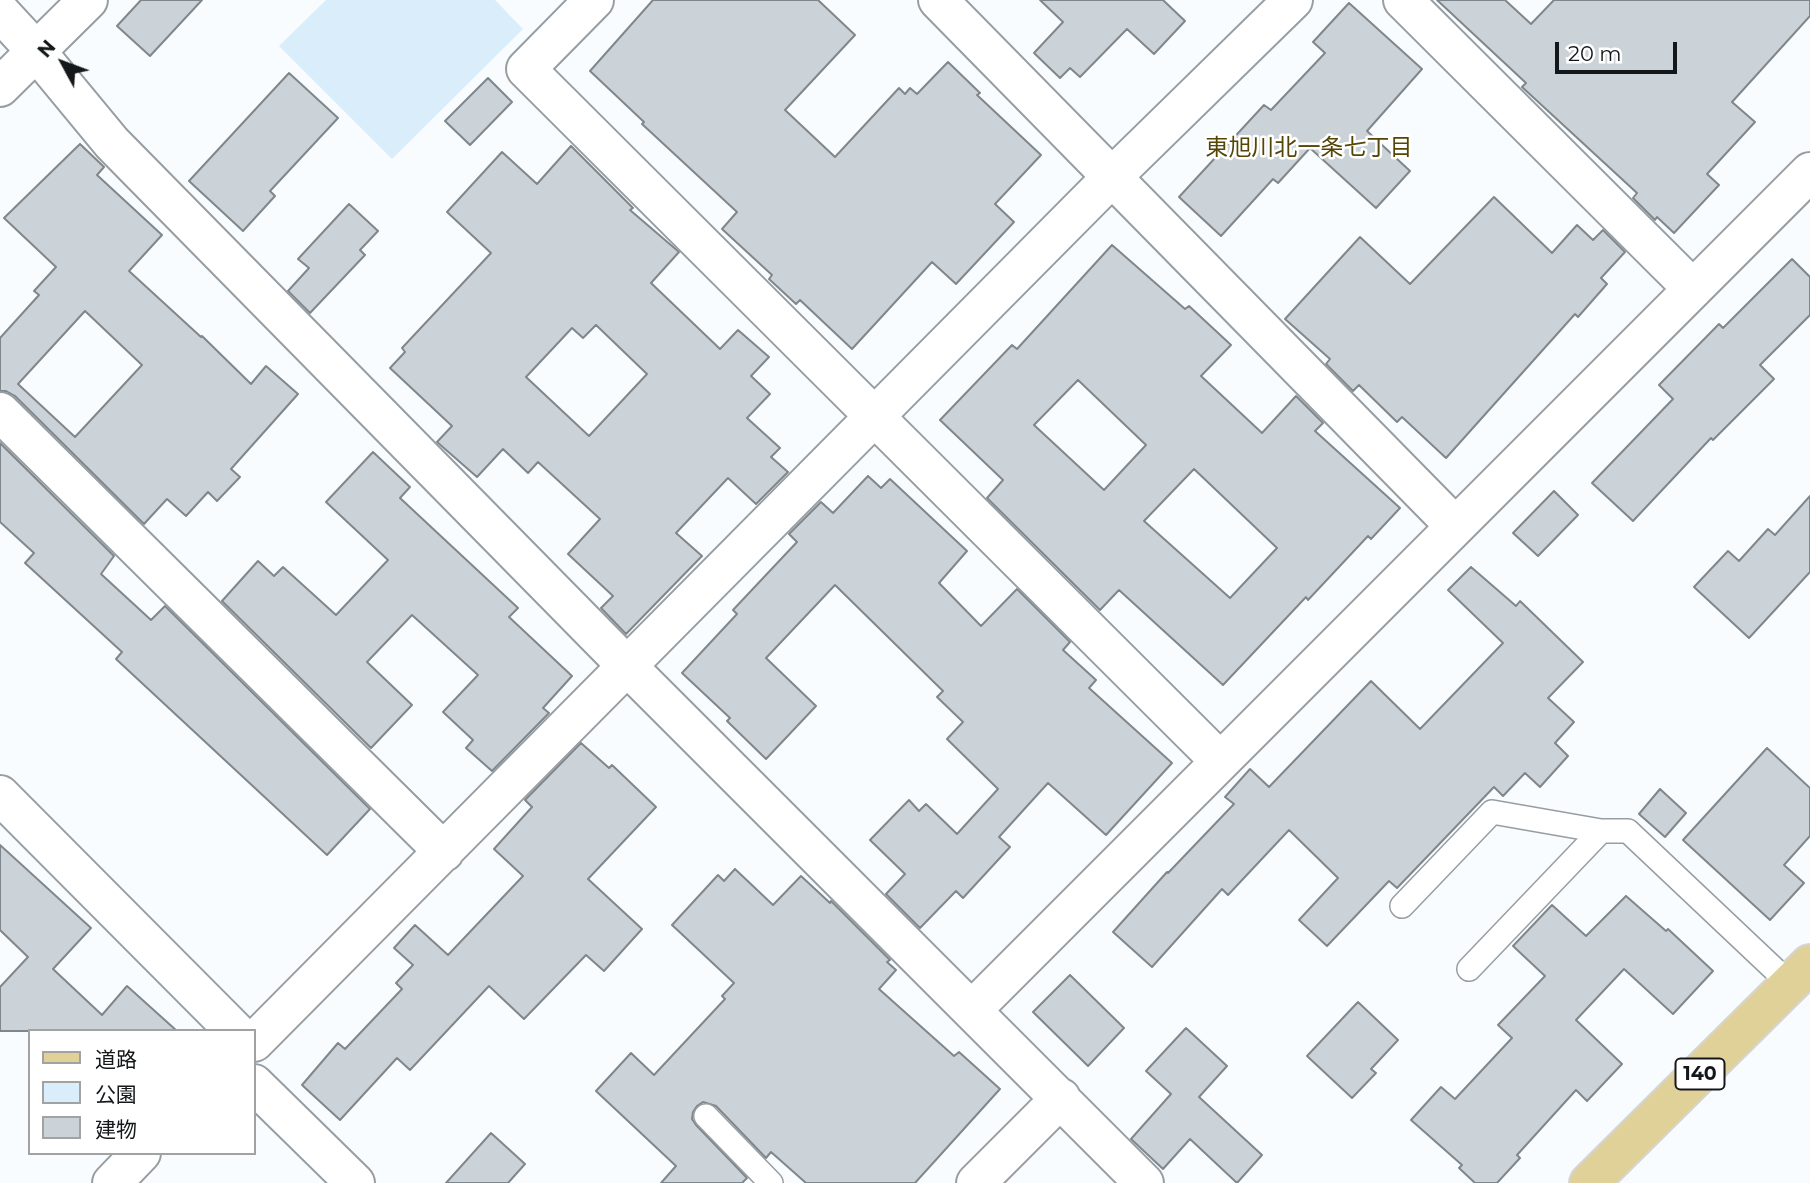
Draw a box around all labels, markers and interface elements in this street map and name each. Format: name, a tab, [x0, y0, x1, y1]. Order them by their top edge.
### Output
north arrow	[28, 28, 98, 98]
scale bar	[1558, 28, 1680, 72]
text: N	[33, 36, 60, 62]
text: 20 m	[1568, 41, 1622, 66]
district label: 東旭川北一条七丁目	[1206, 134, 1412, 162]
legend	[28, 1029, 256, 1155]
text: 道路	[95, 1047, 137, 1072]
road number: 140	[1676, 1058, 1724, 1090]
text: 公園	[95, 1082, 137, 1107]
text: 建物	[95, 1117, 137, 1142]

